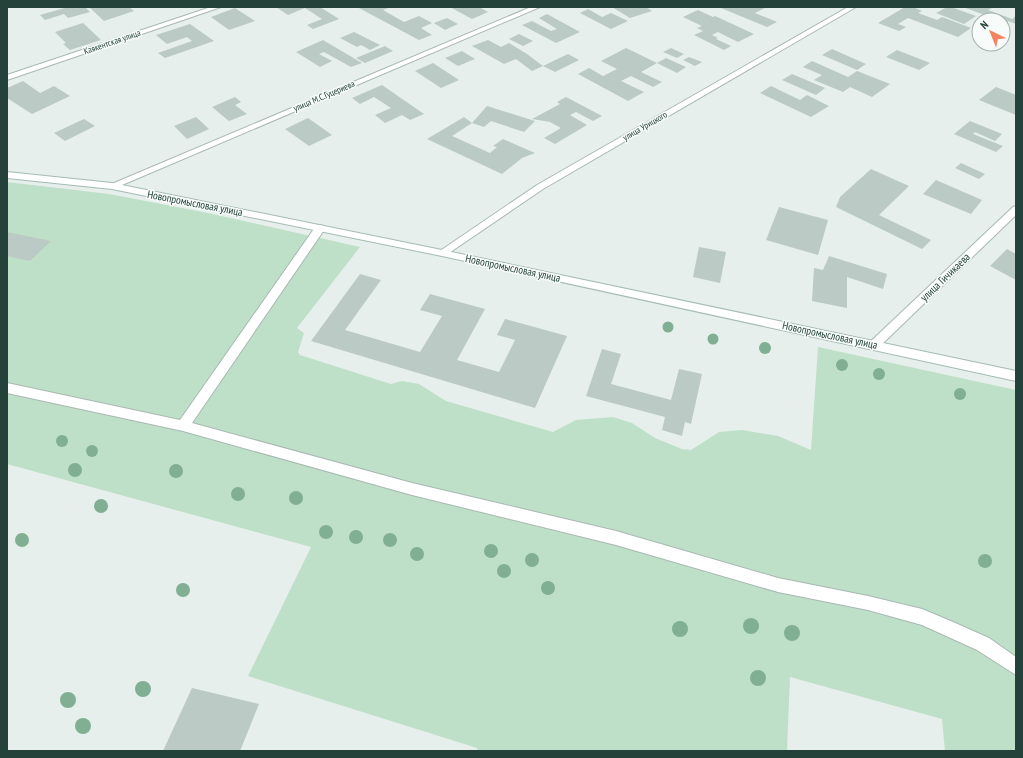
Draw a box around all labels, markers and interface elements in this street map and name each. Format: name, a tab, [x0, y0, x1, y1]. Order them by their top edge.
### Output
north arrow	[971, 12, 1011, 52]
text: N	[977, 18, 991, 32]
street label: Каякентская улица	[82, 27, 142, 56]
street label: улица М.С.Гуцериева	[291, 77, 357, 113]
street label: улица Урицкого	[621, 108, 669, 143]
street label: Новопромысловая улица	[146, 187, 244, 219]
street label: улица Гичикаева	[917, 250, 973, 304]
street label: Новопромысловая улица	[464, 251, 562, 285]
street label: Новопромысловая улица	[781, 318, 879, 352]

